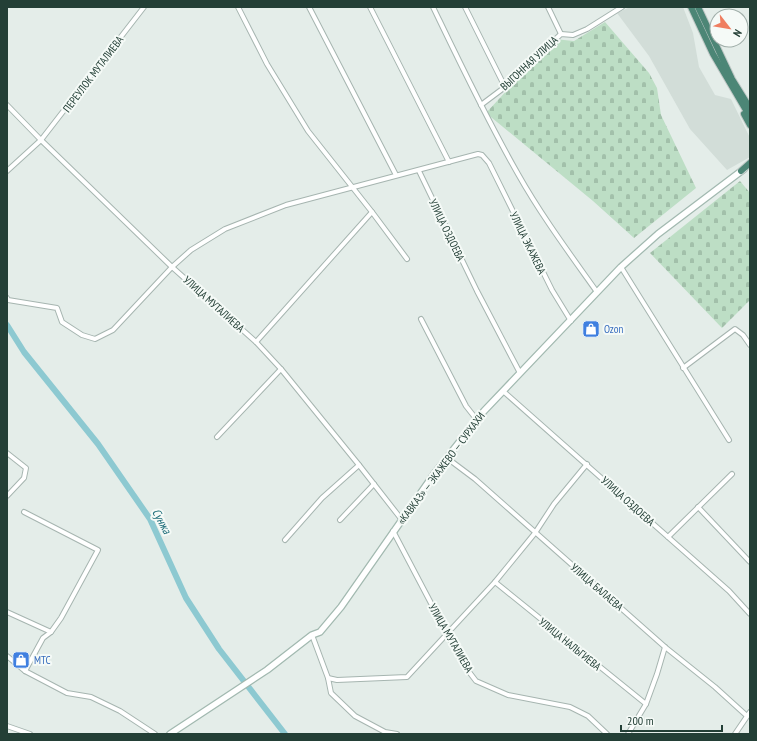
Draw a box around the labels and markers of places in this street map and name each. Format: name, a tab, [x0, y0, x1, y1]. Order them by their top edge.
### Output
shop icon: Ozon	[581, 319, 601, 339]
place label: Ozon	[604, 322, 623, 336]
shop icon: МТС	[11, 650, 31, 670]
place label: МТС	[34, 653, 51, 667]

